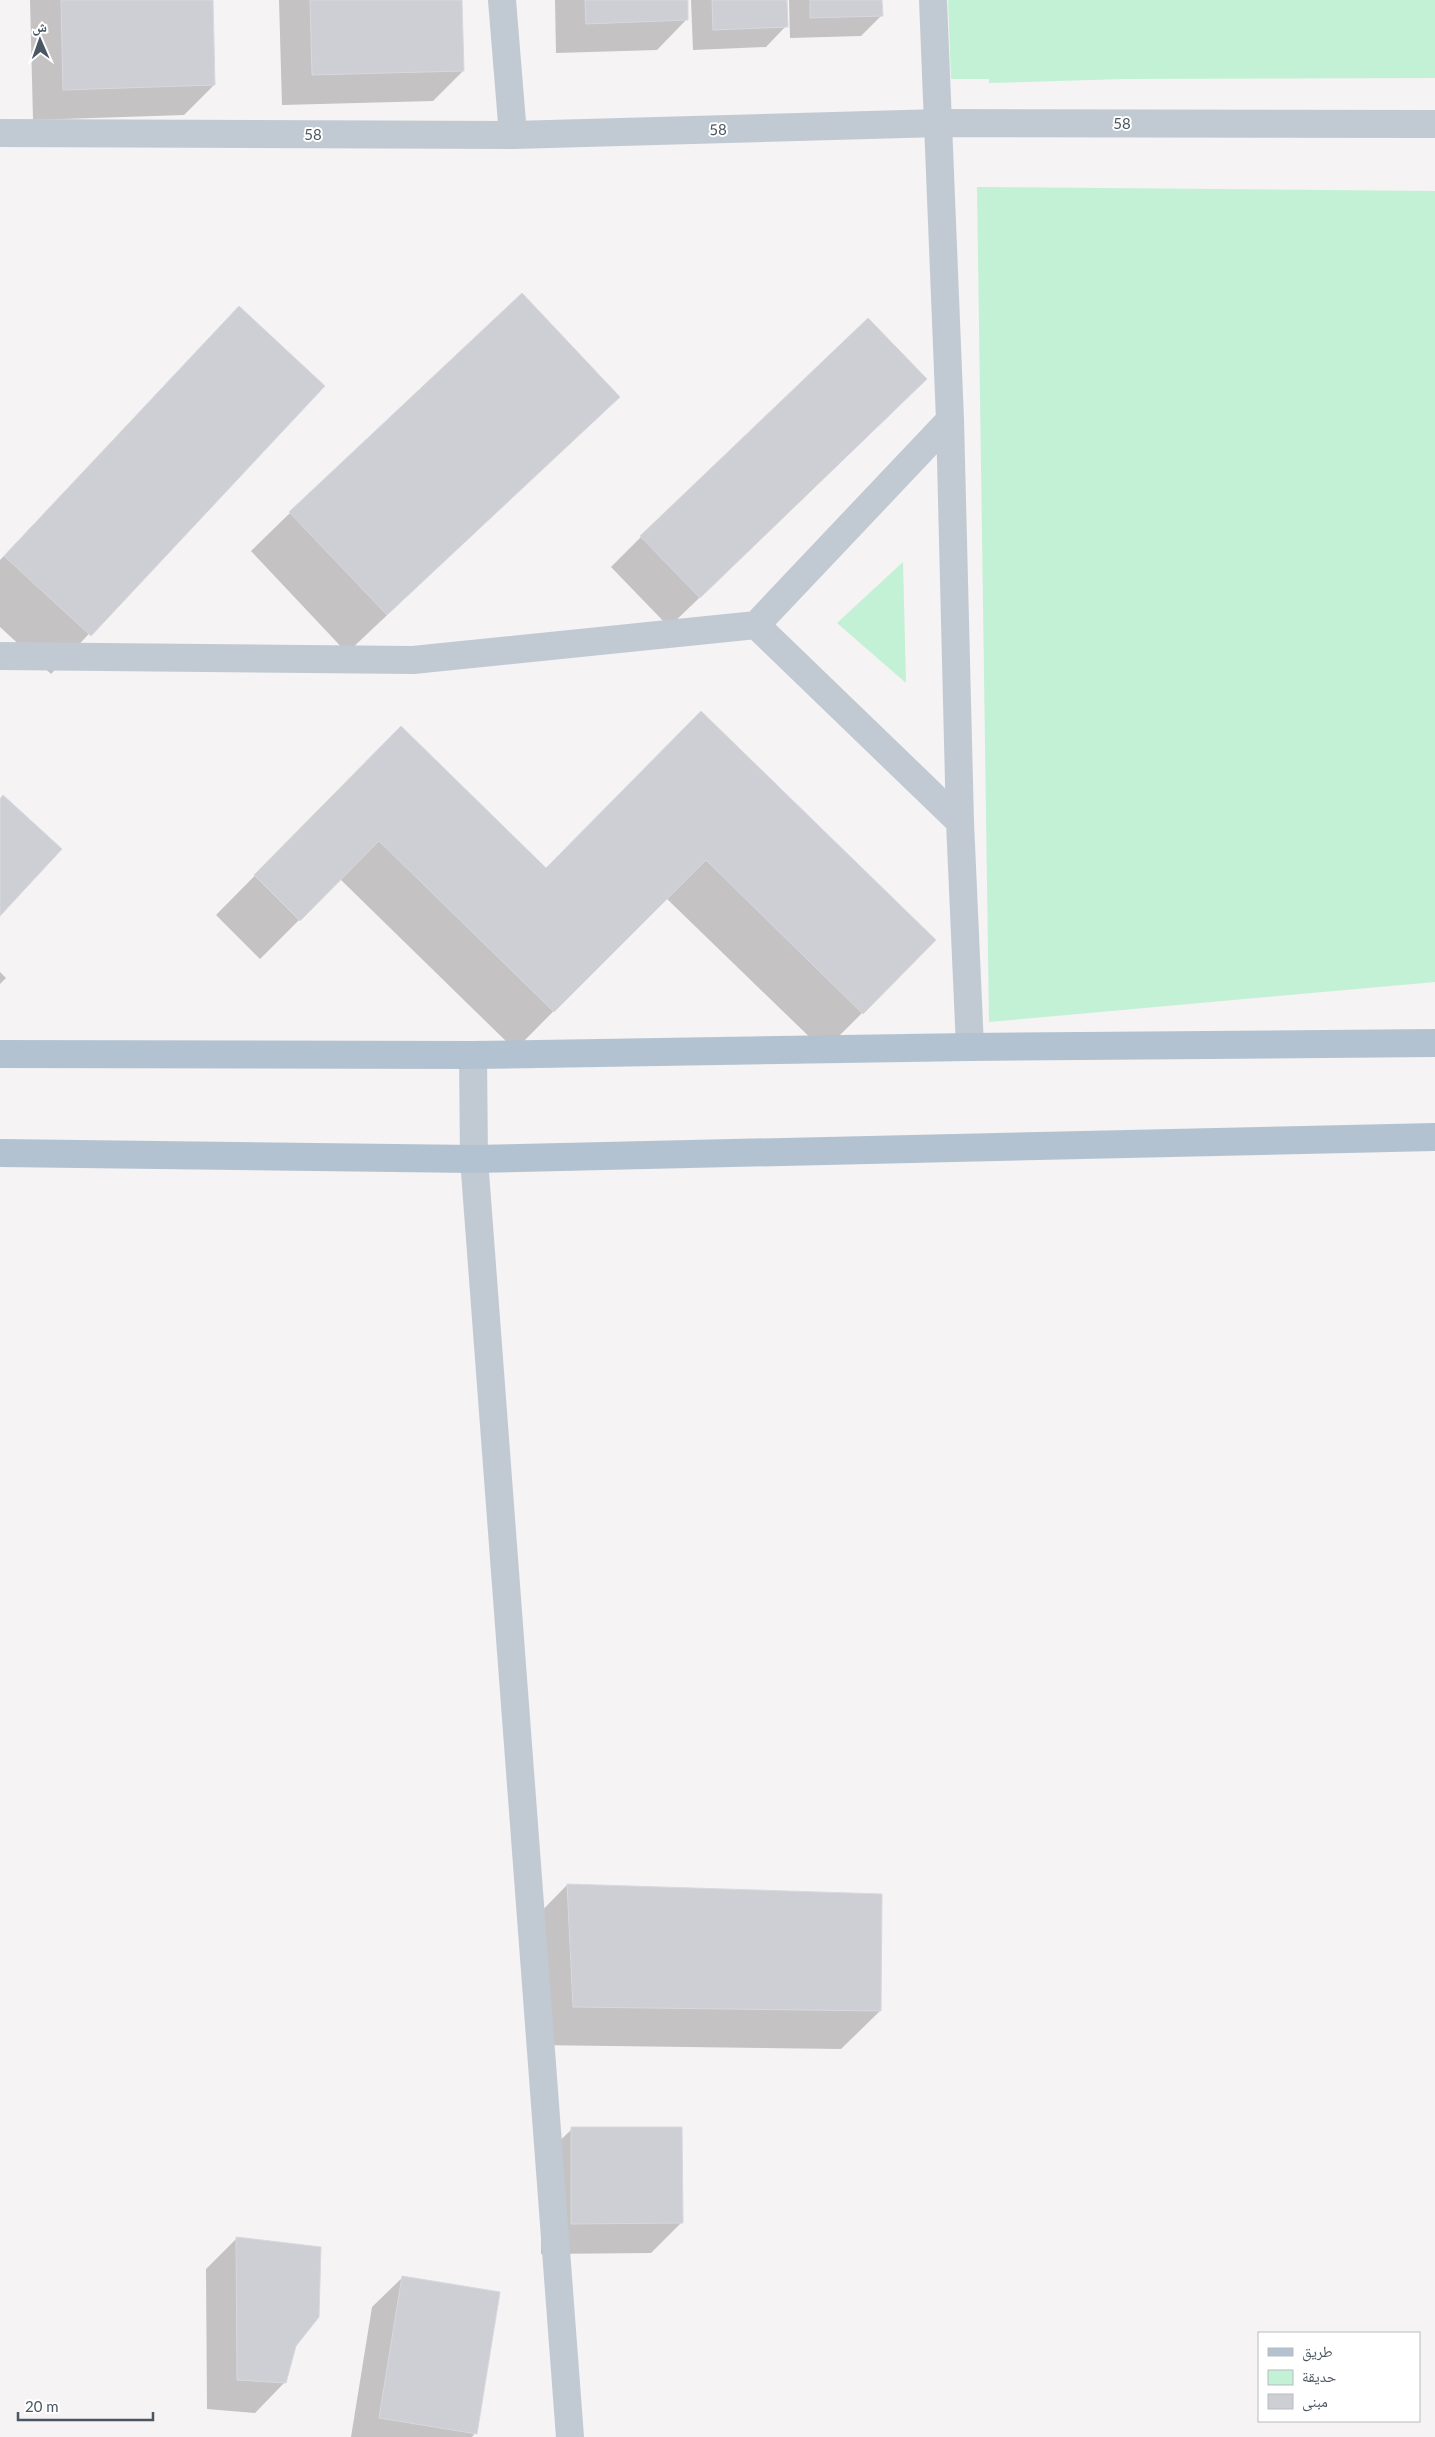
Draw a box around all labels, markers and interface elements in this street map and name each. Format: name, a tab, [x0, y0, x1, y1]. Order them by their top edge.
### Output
north arrow	[15, 15, 65, 65]
text: ش	[32, 18, 47, 36]
street label: 58	[1113, 114, 1131, 132]
street label: 58	[709, 120, 727, 138]
street label: 58	[304, 125, 322, 143]
legend	[1258, 2332, 1420, 2422]
text: طريق	[1302, 2342, 1333, 2362]
text: حديقة	[1302, 2367, 1337, 2385]
scale bar	[18, 2390, 152, 2422]
text: مبنى	[1302, 2392, 1328, 2412]
text: 20 m	[25, 2397, 59, 2415]

